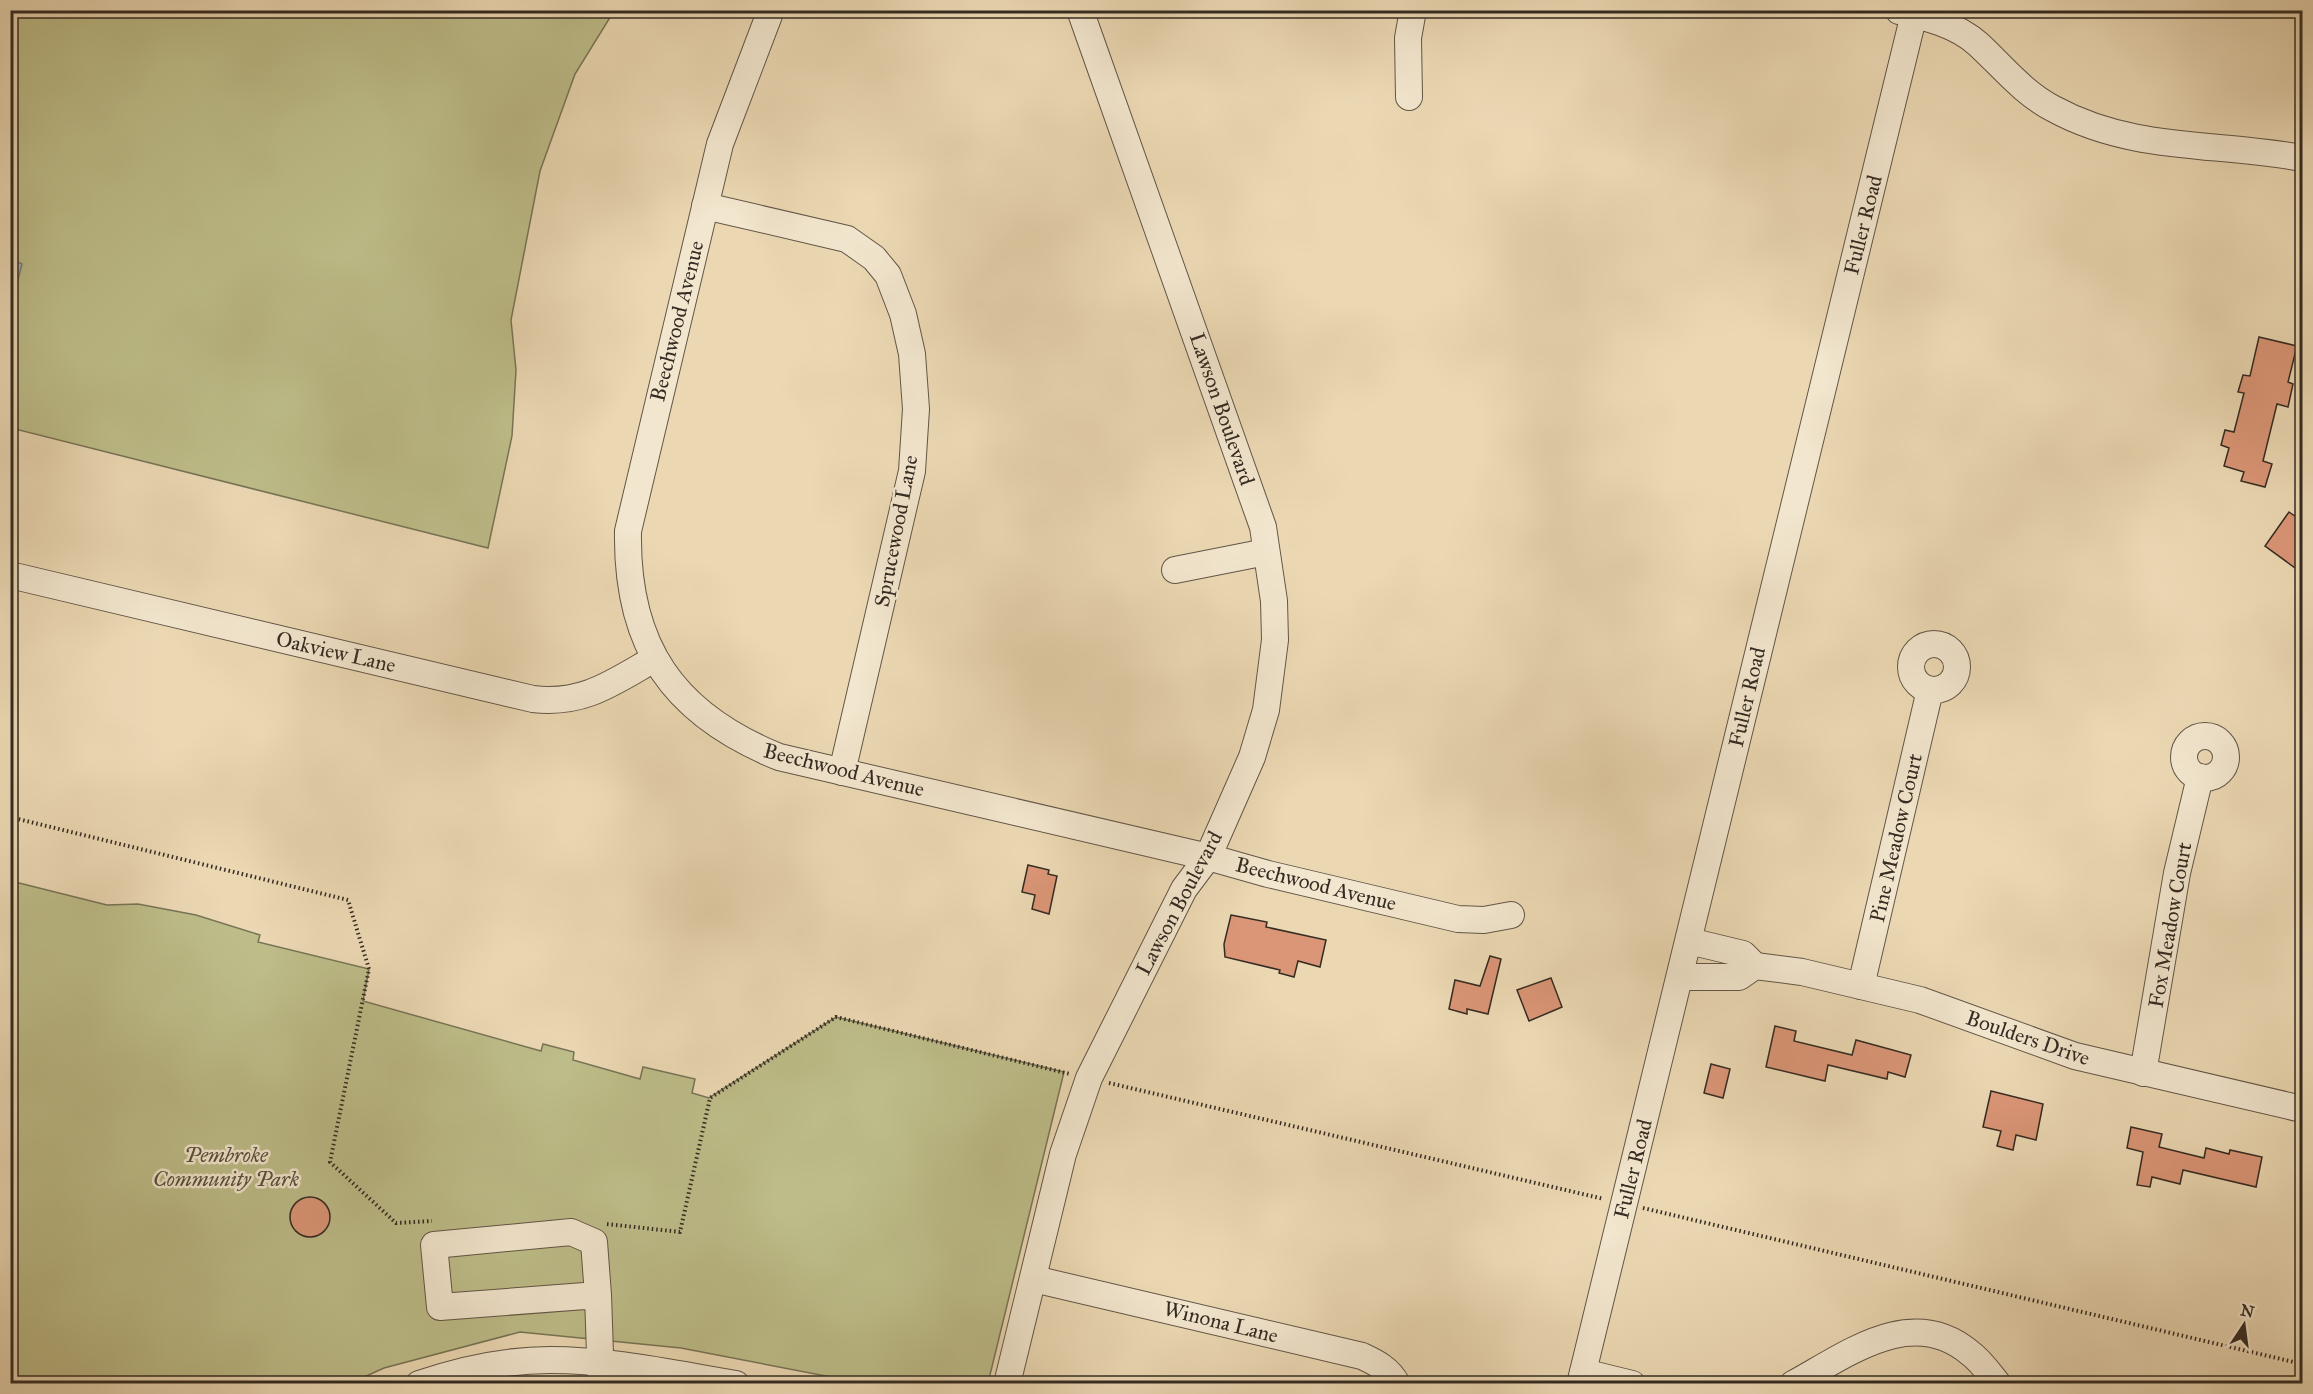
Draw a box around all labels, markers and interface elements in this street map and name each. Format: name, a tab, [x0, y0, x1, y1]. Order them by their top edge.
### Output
street label: Fuller Road	[1838, 172, 1888, 278]
street label: Beechwood Avenue	[644, 238, 710, 404]
street label: Lawson Boulevard	[1184, 329, 1260, 489]
street label: Sprucewood Lane	[869, 453, 923, 609]
street label: Oakview Lane	[274, 626, 399, 678]
street label: Fuller Road	[1723, 644, 1771, 750]
street label: Beechwood Avenue	[761, 737, 927, 803]
street label: Pine Meadow Court	[1864, 750, 1928, 925]
street label: Lawson Boulevard	[1130, 826, 1228, 980]
street label: Fox Meadow Court	[2143, 840, 2197, 1010]
street label: Beechwood Avenue	[1233, 851, 1399, 917]
street label: Boulders Drive	[1963, 1005, 2094, 1071]
street label: Fuller Road	[1608, 1116, 1658, 1222]
park label: Pembroke Community Park	[153, 1142, 300, 1192]
street label: Winona Lane	[1161, 1295, 1281, 1349]
north arrow	[2214, 1295, 2274, 1355]
text: N	[2239, 1300, 2256, 1322]

